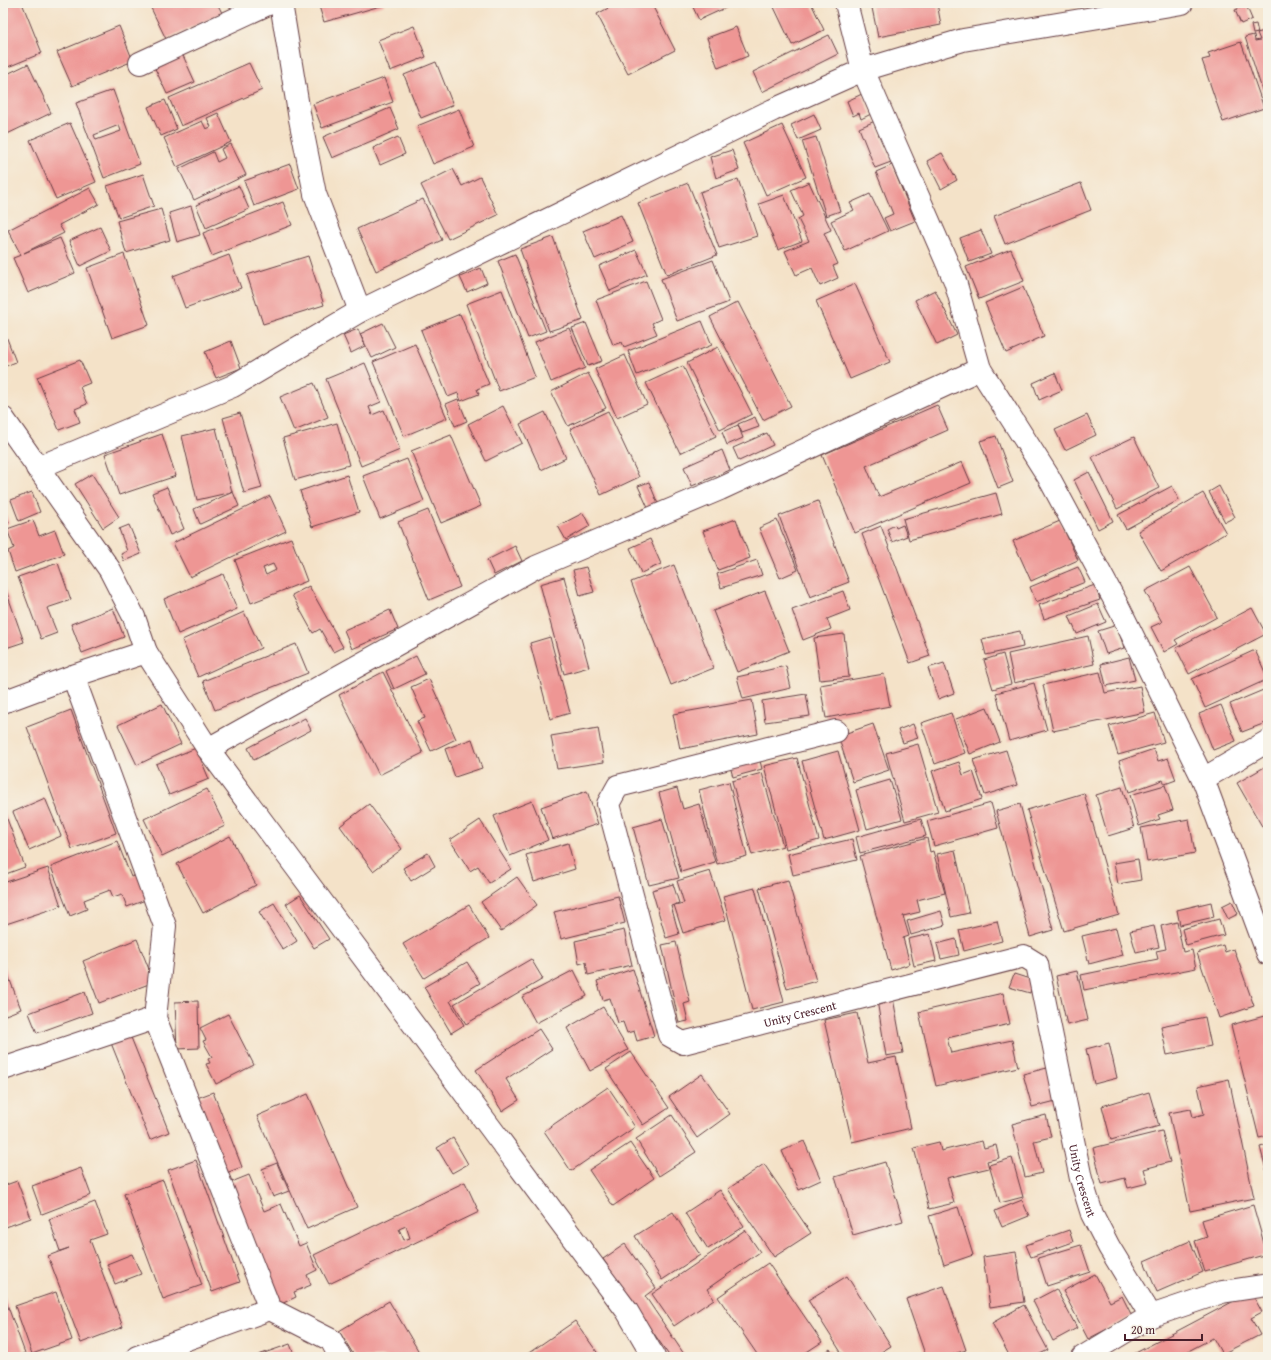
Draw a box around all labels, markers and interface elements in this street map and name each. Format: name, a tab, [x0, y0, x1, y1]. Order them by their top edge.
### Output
street label: Unity Crescent	[762, 996, 839, 1031]
street label: Unity Crescent	[1066, 1143, 1101, 1221]
scale bar	[1125, 1316, 1202, 1342]
text: 20 m	[1131, 1321, 1155, 1338]

